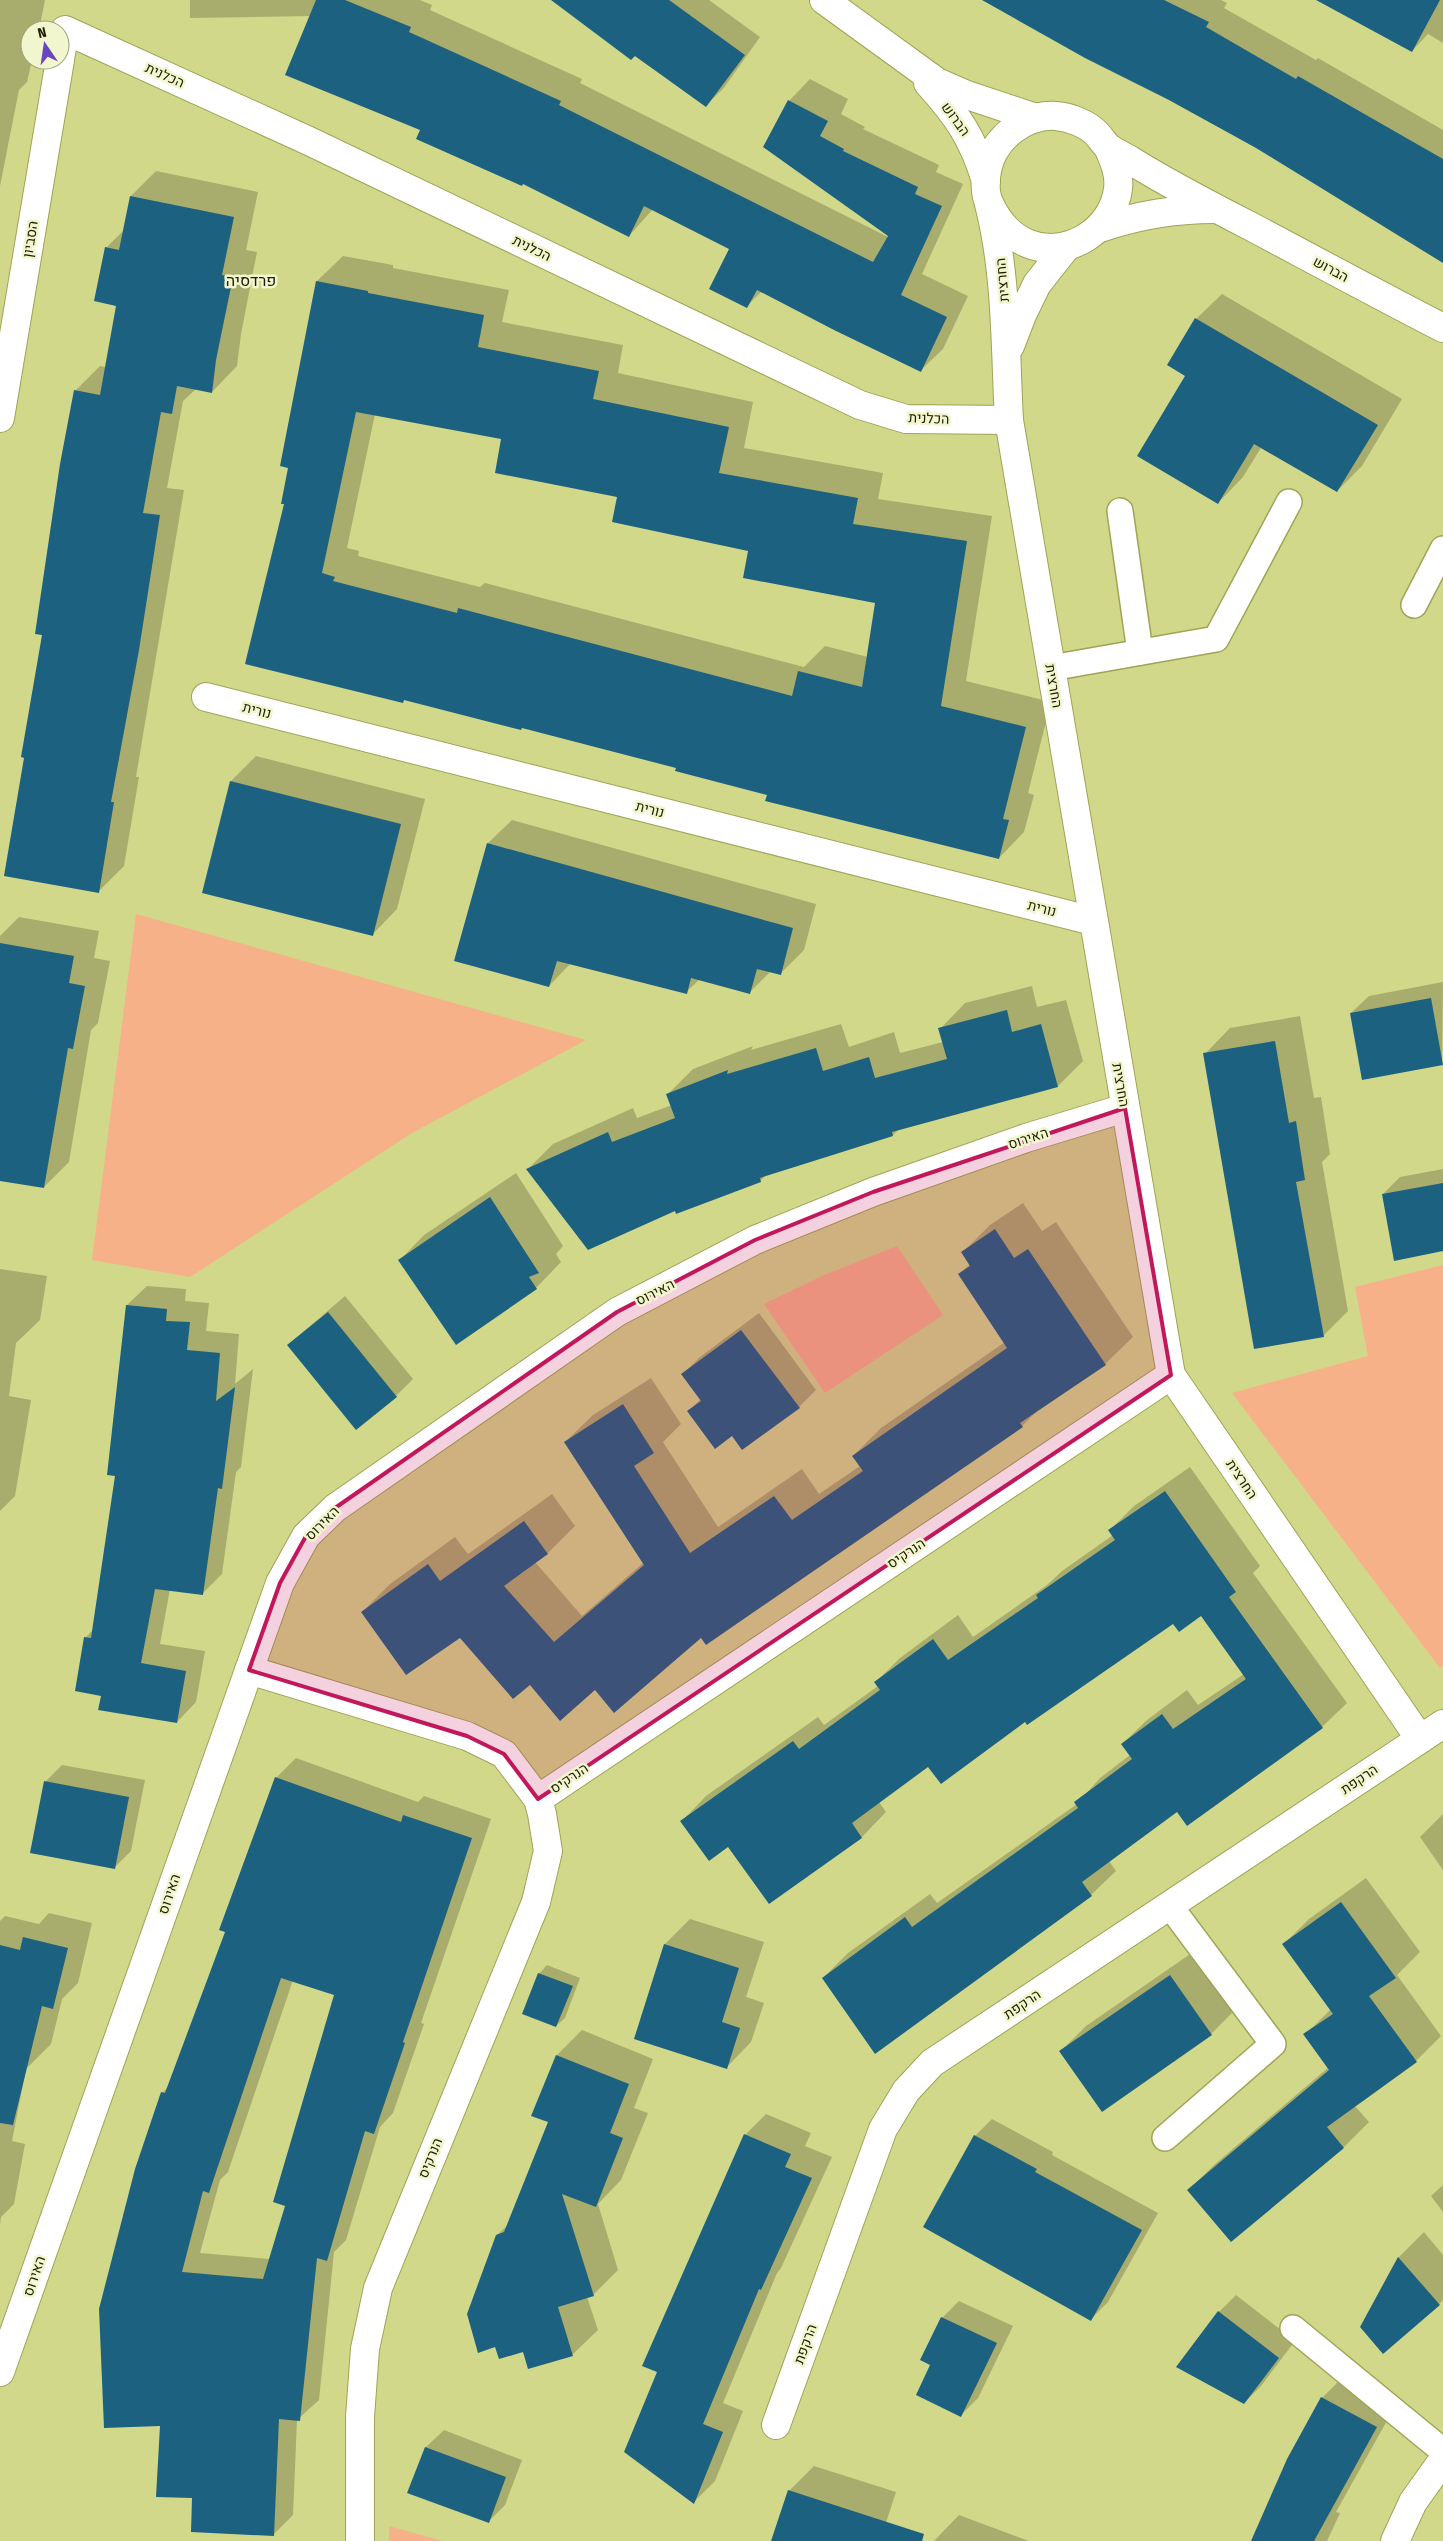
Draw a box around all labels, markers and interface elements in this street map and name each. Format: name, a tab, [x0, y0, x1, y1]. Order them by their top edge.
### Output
north arrow	[20, 20, 70, 70]
text: N	[36, 24, 48, 42]
street label: הכלנית	[143, 59, 187, 92]
street label: הברוש	[938, 99, 974, 140]
street label: הסביון	[19, 220, 42, 259]
street label: הכלנית	[510, 232, 554, 265]
street label: הברוש	[1310, 253, 1351, 286]
street label: החרצית	[992, 257, 1013, 303]
district label: פרדסיה	[226, 271, 276, 290]
street label: הכלנית	[908, 409, 950, 428]
street label: החרצית	[1041, 663, 1066, 709]
street label: נורית	[241, 699, 273, 722]
street label: נורית	[634, 798, 666, 821]
street label: נורית	[1026, 897, 1058, 920]
street label: החרצית	[1108, 1062, 1133, 1108]
street label: האירוס	[1006, 1124, 1050, 1153]
street label: האירוס	[633, 1275, 678, 1309]
street label: החרצית	[1222, 1456, 1261, 1502]
street label: האירוס	[302, 1503, 343, 1544]
street label: הנרקיס	[884, 1535, 928, 1572]
street label: הנרקיס	[547, 1760, 591, 1797]
street label: הרקפת	[1337, 1761, 1381, 1798]
street label: האירוס	[155, 1872, 184, 1916]
street label: הרקפת	[1000, 1986, 1044, 2023]
street label: הנרקיס	[415, 2136, 446, 2181]
street label: האירוס	[20, 2254, 49, 2298]
street label: הרקפת	[790, 2322, 821, 2366]

